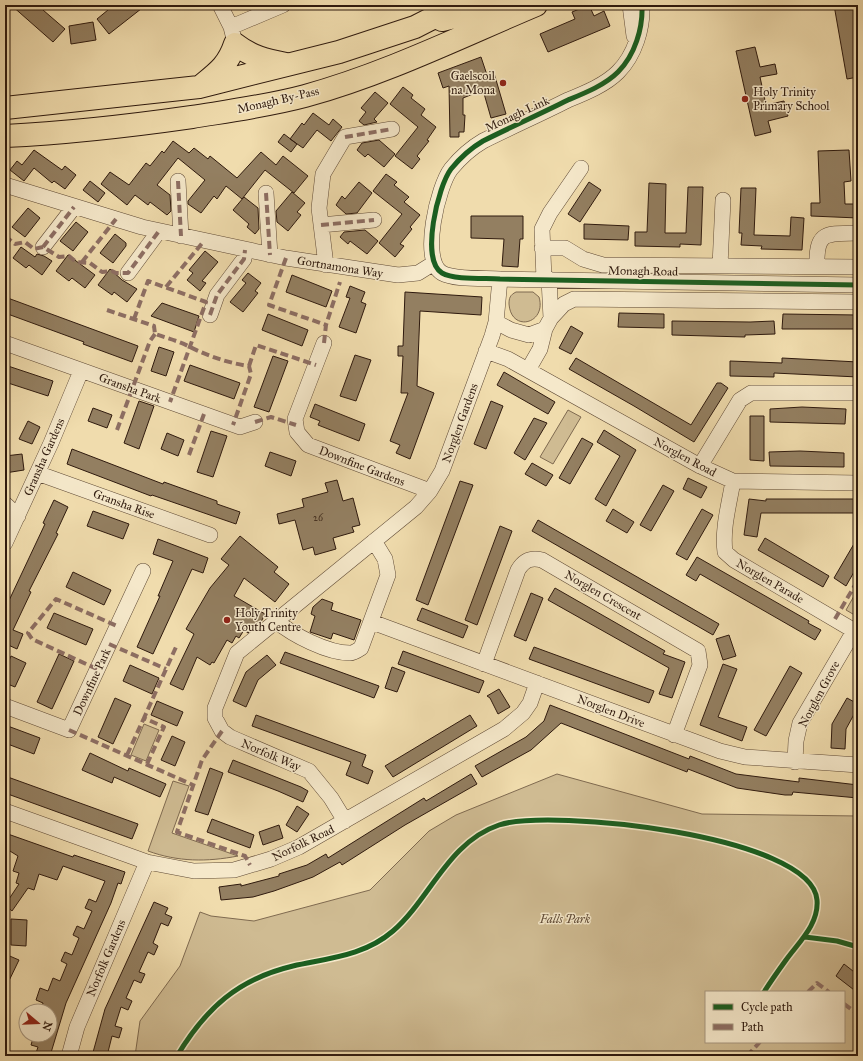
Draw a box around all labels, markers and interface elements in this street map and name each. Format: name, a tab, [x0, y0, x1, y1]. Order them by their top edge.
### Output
place label: Gaelscoil na Mona	[451, 69, 496, 97]
marker: Gaelscoil na Mona	[498, 78, 508, 88]
street label: Monagh By-Pass	[236, 84, 321, 117]
place label: Holy Trinity Primary School	[753, 85, 830, 113]
street label: Monagh Link	[483, 93, 552, 136]
marker: Holy Trinity Primary School	[740, 94, 750, 104]
street label: Gortnamona Way	[296, 253, 384, 281]
street label: Monagh Road	[608, 263, 678, 280]
street label: Gransha Park	[97, 370, 163, 406]
street label: Norglen Gardens	[439, 381, 482, 465]
street label: Gransha Gardens	[21, 416, 67, 498]
street label: Norglen Road	[651, 435, 719, 480]
street label: Downfine Gardens	[317, 443, 407, 489]
street label: Gransha Rise	[91, 486, 157, 522]
house number: 26	[313, 512, 324, 524]
street label: Norglen Parade	[733, 556, 806, 607]
street label: Norglen Crescent	[562, 567, 644, 624]
place label: Holy Trinity Youth Centre	[235, 606, 301, 634]
marker: Holy Trinity Youth Centre	[222, 615, 232, 625]
street label: Downfine Park	[70, 646, 114, 718]
street label: Norglen Grove	[796, 658, 843, 730]
street label: Norglen Drive	[575, 692, 647, 731]
street label: Norfolk Way	[239, 736, 303, 774]
street label: Norfolk Road	[270, 822, 336, 864]
park label: Falls Park	[539, 912, 591, 926]
street label: Norfolk Gardens	[83, 917, 129, 999]
legend	[705, 991, 845, 1043]
text: Cycle path	[741, 1000, 793, 1014]
north arrow	[18, 1003, 58, 1043]
text: N	[39, 1020, 55, 1033]
text: Path	[741, 1020, 764, 1034]

